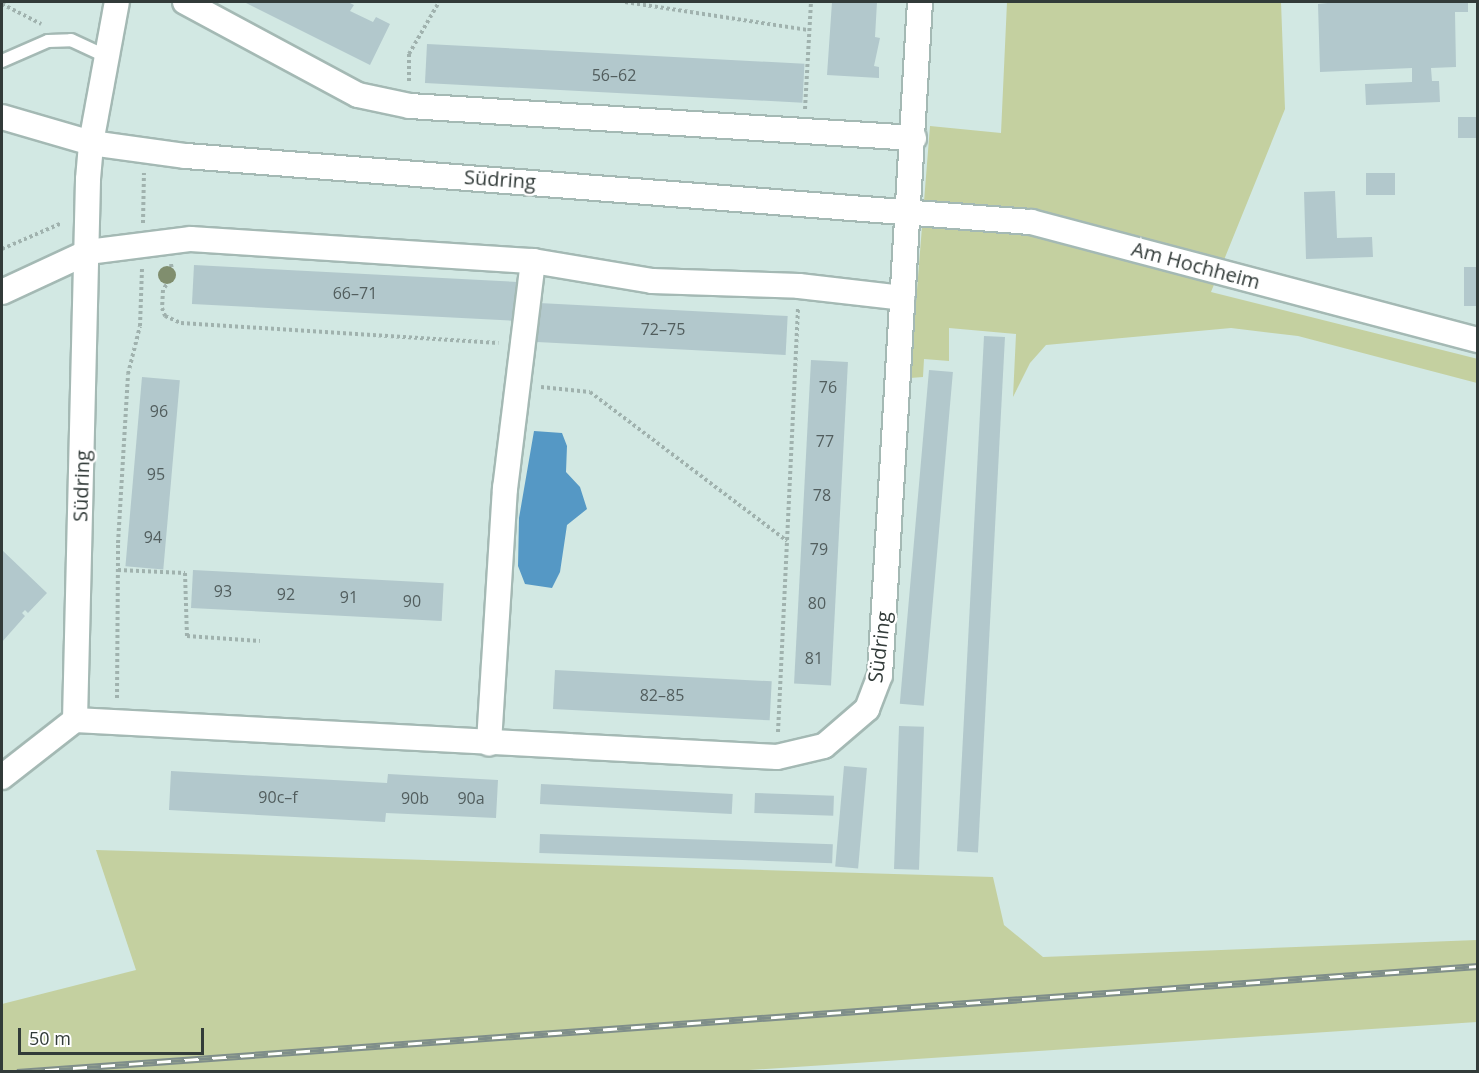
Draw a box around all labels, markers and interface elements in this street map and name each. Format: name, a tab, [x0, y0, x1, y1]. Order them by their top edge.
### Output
house number: 56–62	[592, 65, 636, 85]
street label: Südring	[463, 165, 537, 193]
street label: Am Hochheim	[1129, 236, 1263, 294]
house number: 66–71	[333, 283, 377, 303]
house number: 72–75	[641, 319, 685, 339]
house number: 76	[819, 377, 837, 397]
house number: 96	[150, 401, 168, 421]
house number: 77	[816, 431, 834, 451]
street label: Südring	[68, 450, 94, 522]
house number: 95	[147, 464, 165, 484]
house number: 78	[813, 485, 831, 505]
house number: 94	[144, 527, 162, 547]
house number: 79	[810, 539, 828, 559]
house number: 93	[214, 581, 232, 601]
house number: 92	[277, 584, 295, 604]
house number: 91	[340, 587, 358, 607]
house number: 90	[403, 591, 421, 611]
house number: 80	[808, 593, 826, 613]
street label: Südring	[863, 610, 895, 684]
house number: 81	[805, 648, 823, 668]
house number: 82–85	[640, 685, 684, 705]
house number: 90c–f	[258, 787, 298, 807]
house number: 90b	[401, 788, 429, 808]
house number: 90a	[457, 788, 485, 808]
scale bar	[21, 1016, 207, 1054]
text: 50 m	[29, 1026, 71, 1050]

